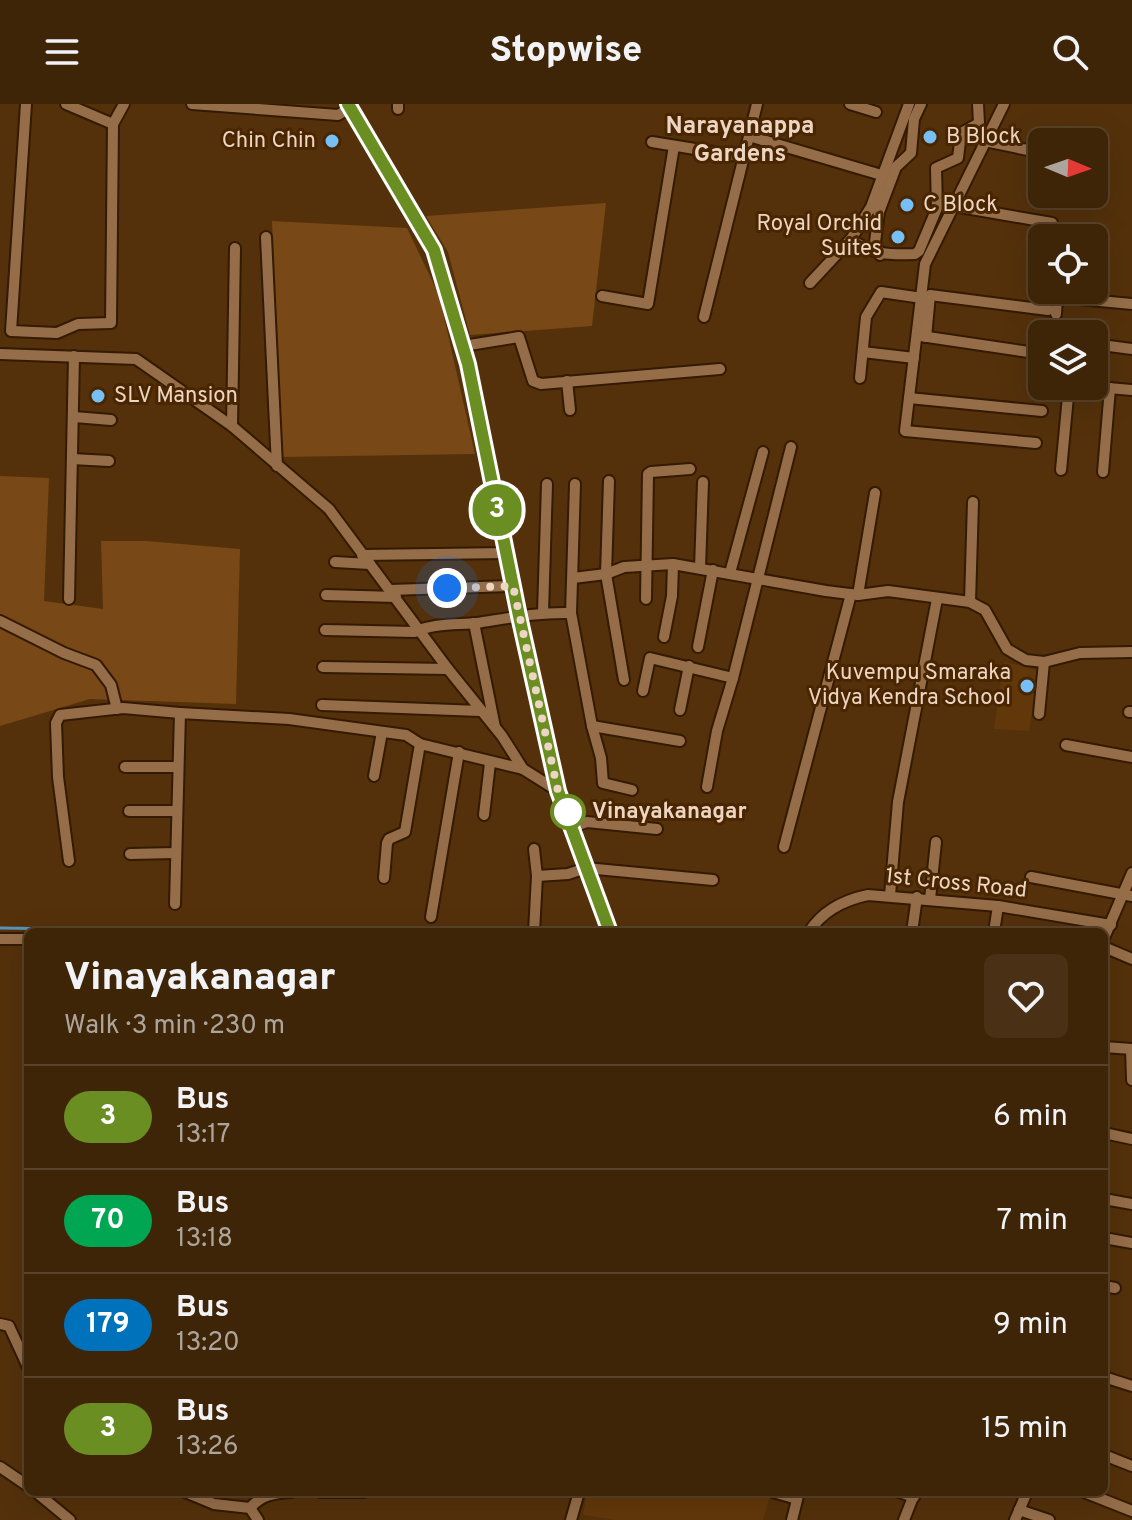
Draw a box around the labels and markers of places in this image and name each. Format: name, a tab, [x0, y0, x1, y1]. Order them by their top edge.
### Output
place label: B Block	[946, 124, 1021, 151]
place label: Chin Chin	[222, 128, 316, 155]
marker: B Block	[921, 128, 939, 146]
marker: Chin Chin	[323, 132, 341, 150]
place label: C Block	[923, 192, 998, 219]
marker: C Block	[898, 196, 916, 214]
place label: Royal Orchid Suites	[757, 211, 882, 263]
marker: Royal Orchid Suites	[889, 228, 907, 246]
place label: SLV Mansion	[114, 383, 238, 410]
marker: SLV Mansion	[89, 387, 107, 405]
place label: Kuvempu Smaraka Vidya Kendra School	[808, 660, 1011, 712]
marker: Kuvempu Smaraka Vidya Kendra School	[1018, 677, 1036, 695]
marker: Vinayakanagar	[551, 795, 585, 829]
place label: Vinayakanagar	[592, 799, 747, 826]

